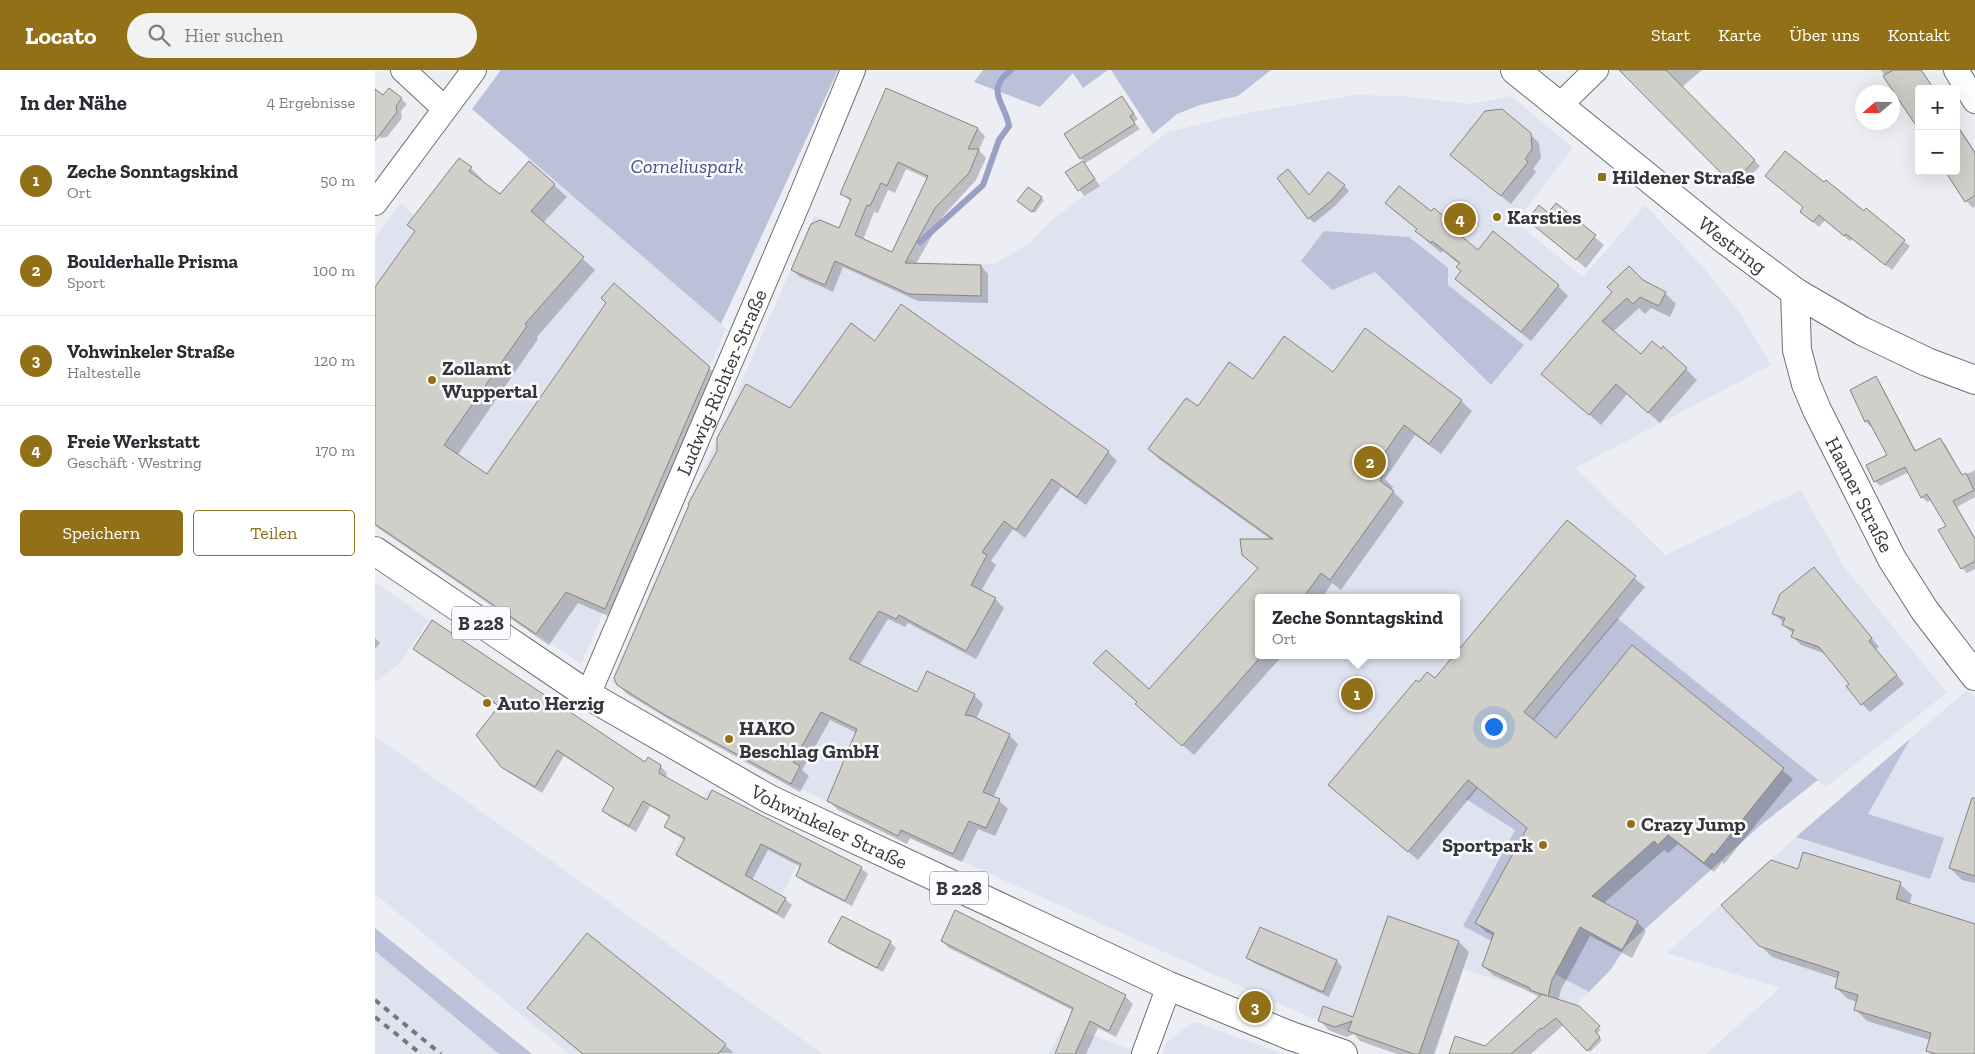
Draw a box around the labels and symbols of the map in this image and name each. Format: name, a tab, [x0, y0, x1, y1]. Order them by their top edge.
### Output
north arrow	[1855, 85, 1900, 130]
park label: Corneliuspark	[630, 154, 744, 178]
place label: Hildener Straße	[1612, 165, 1755, 189]
marker: Hildener Straße	[1596, 171, 1608, 183]
pin: 4	[1444, 200, 1476, 238]
place label: Karsties	[1507, 205, 1581, 229]
marker: Karsties	[1491, 211, 1503, 223]
street label: Westring	[1693, 211, 1771, 279]
street label: Ludwig-Richter-Straße	[671, 286, 772, 479]
place label: Zollamt Wuppertal	[442, 356, 538, 403]
marker: Zollamt Wuppertal	[426, 374, 438, 386]
street label: Haaner Straße	[1820, 433, 1899, 556]
pin: 2	[1354, 443, 1386, 481]
road number: B 228	[452, 606, 510, 640]
pin: 1	[1341, 675, 1373, 713]
place label: Auto Herzig	[497, 691, 605, 715]
marker: Auto Herzig	[481, 697, 493, 709]
your location	[1481, 714, 1507, 740]
place label: HAKO Beschlag GmbH	[739, 716, 879, 763]
marker: HAKO Beschlag GmbH	[723, 733, 735, 745]
street label: Vohwinkeler Straße	[746, 779, 911, 874]
place label: Crazy Jump	[1641, 812, 1746, 836]
marker: Crazy Jump	[1625, 818, 1637, 830]
place label: Sportpark	[1442, 833, 1533, 857]
marker: Sportpark	[1537, 839, 1549, 851]
road number: B 228	[930, 871, 988, 904]
pin: 3	[1239, 988, 1271, 1026]

